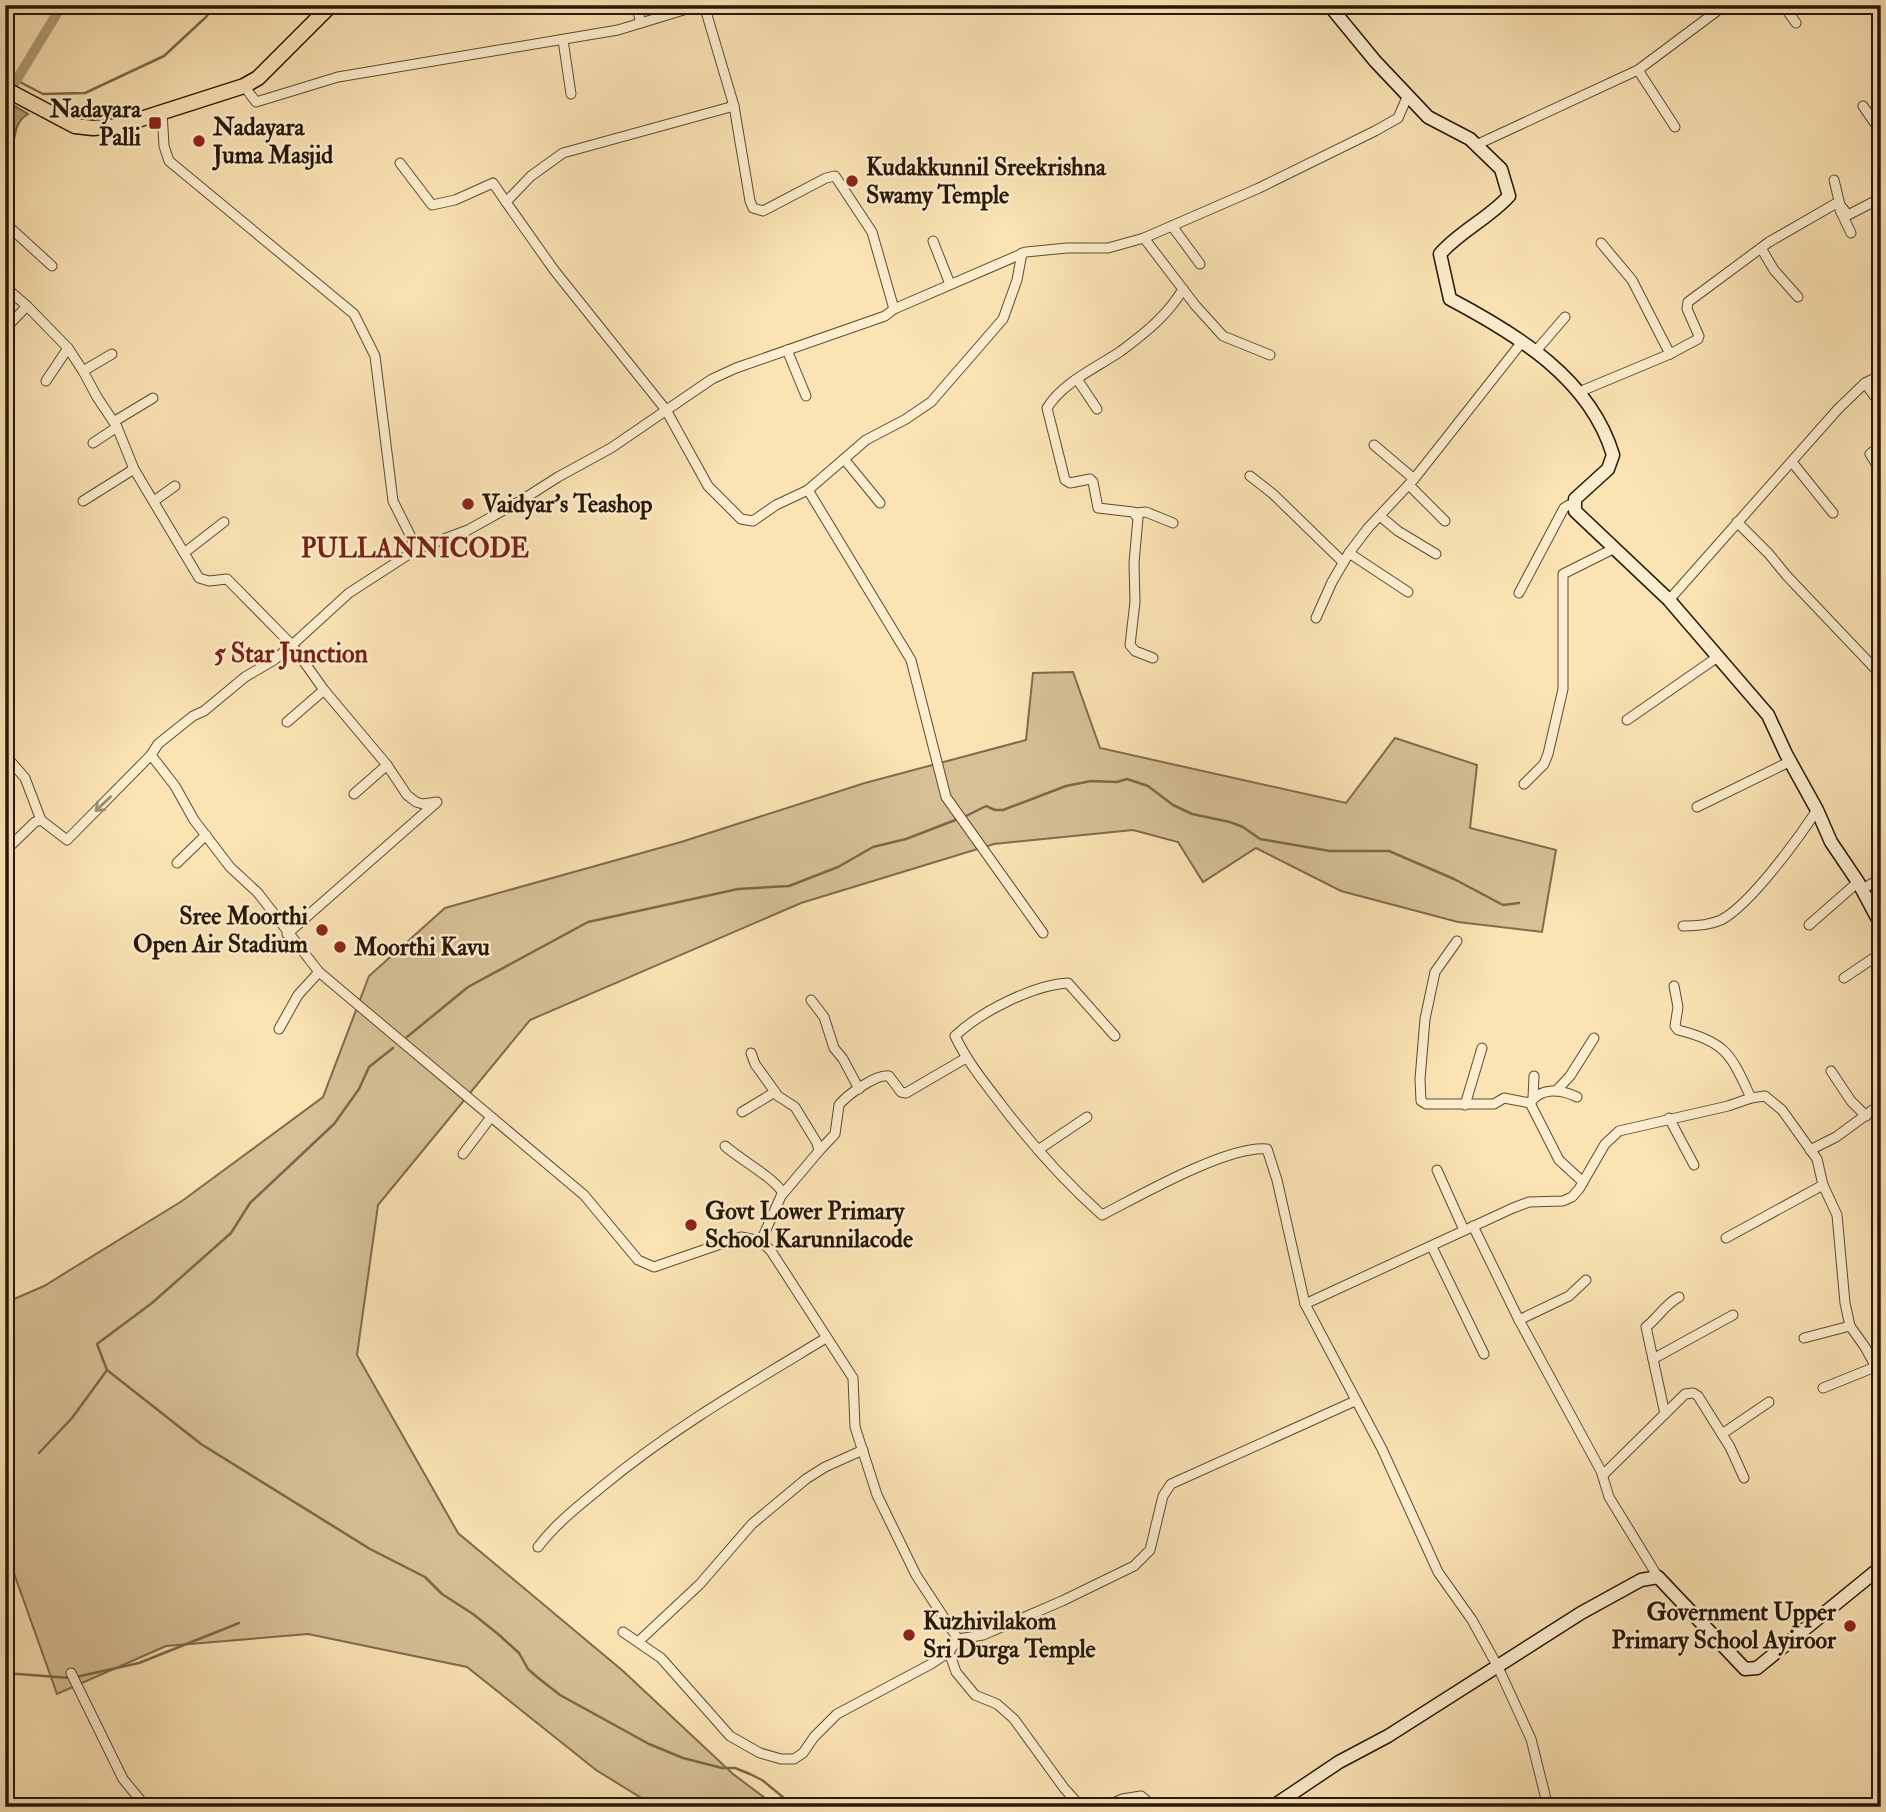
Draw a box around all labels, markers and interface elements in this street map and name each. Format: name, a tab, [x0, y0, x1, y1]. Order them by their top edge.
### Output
place label: Nadayara Palli	[49, 94, 142, 153]
place label: Nadayara Juma Masjid	[212, 112, 333, 171]
marker: Nadayara Palli	[147, 115, 163, 131]
marker: Nadayara Juma Masjid	[191, 133, 207, 149]
place label: Kudakkunnil Sreekrishna Swamy Temple	[866, 152, 1107, 211]
marker: Kudakkunnil Sreekrishna Swamy Temple	[844, 173, 860, 189]
place label: Vaidyar's Teashop	[481, 489, 652, 520]
marker: Vaidyar's Teashop	[460, 496, 476, 512]
district label: PULLANNICODE	[301, 533, 529, 565]
district label: 5 Star Junction	[214, 638, 369, 670]
one-way arrow	[95, 796, 112, 813]
place label: Sree Moorthi Open Air Stadium	[133, 901, 309, 960]
marker: Sree Moorthi Open Air Stadium	[314, 922, 330, 938]
place label: Moorthi Kavu	[353, 932, 490, 963]
marker: Moorthi Kavu	[332, 939, 348, 955]
place label: Govt Lower Primary School Karunnilacode	[705, 1196, 913, 1255]
marker: Govt Lower Primary School Karunnilacode	[683, 1217, 699, 1233]
place label: Government Upper Primary School Ayiroor	[1611, 1597, 1837, 1656]
place label: Kuzhivilakom Sri Durga Temple	[923, 1606, 1096, 1665]
marker: Government Upper Primary School Ayiroor	[1842, 1618, 1858, 1634]
marker: Kuzhivilakom Sri Durga Temple	[901, 1627, 917, 1643]

